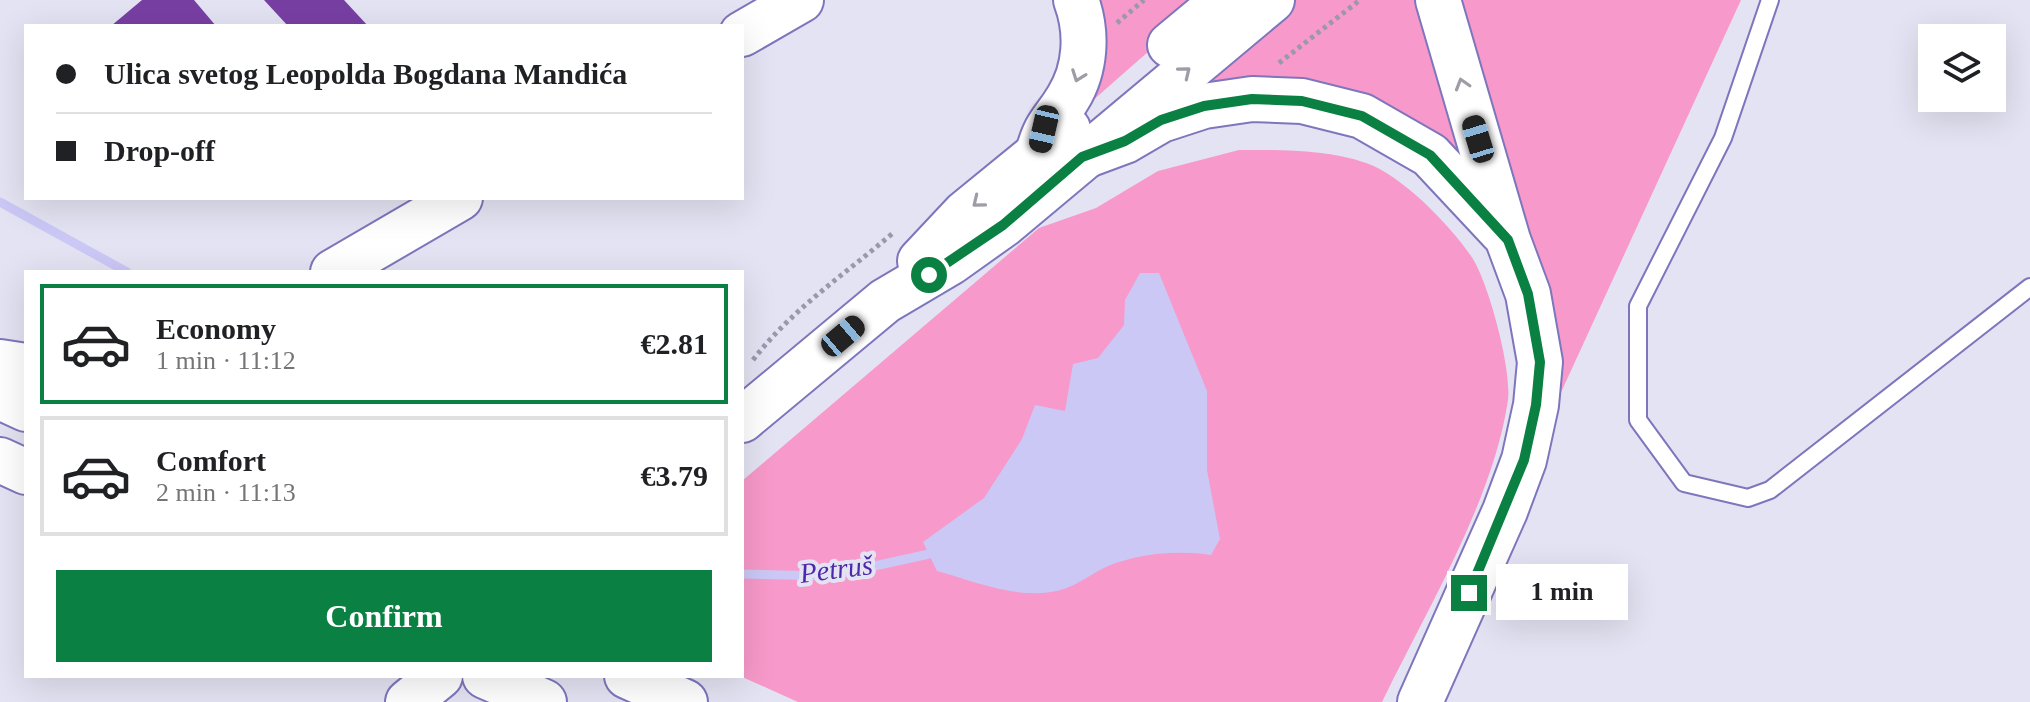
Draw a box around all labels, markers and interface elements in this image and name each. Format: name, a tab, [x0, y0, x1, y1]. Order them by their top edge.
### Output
map controls	[1918, 24, 2006, 112]
button: layers	[1918, 24, 2006, 112]
text: Ulica svetog Leopolda Bogdana Mandića	[104, 57, 627, 90]
one-way arrow	[1176, 67, 1190, 82]
one-way arrow	[1071, 68, 1088, 82]
one-way arrow	[1455, 78, 1471, 92]
car	[1027, 103, 1061, 155]
car	[1460, 113, 1496, 165]
text: Drop-off	[104, 134, 215, 167]
one-way arrow	[972, 192, 987, 207]
route start	[911, 257, 947, 293]
icon: car	[60, 308, 132, 380]
car	[817, 311, 869, 361]
text: Economy	[156, 312, 276, 345]
text: €2.81	[641, 327, 708, 360]
text: 1 min · 11:12	[156, 346, 296, 375]
icon: car	[60, 440, 132, 512]
text: Comfort	[156, 444, 266, 477]
text: €3.79	[641, 459, 708, 492]
text: 2 min · 11:13	[156, 478, 296, 507]
water label: Petruš	[797, 549, 875, 589]
callout: 1 min	[1497, 565, 1629, 621]
button: Confirm	[56, 570, 712, 662]
route end	[1451, 575, 1487, 611]
text: 1 min	[1531, 577, 1593, 606]

